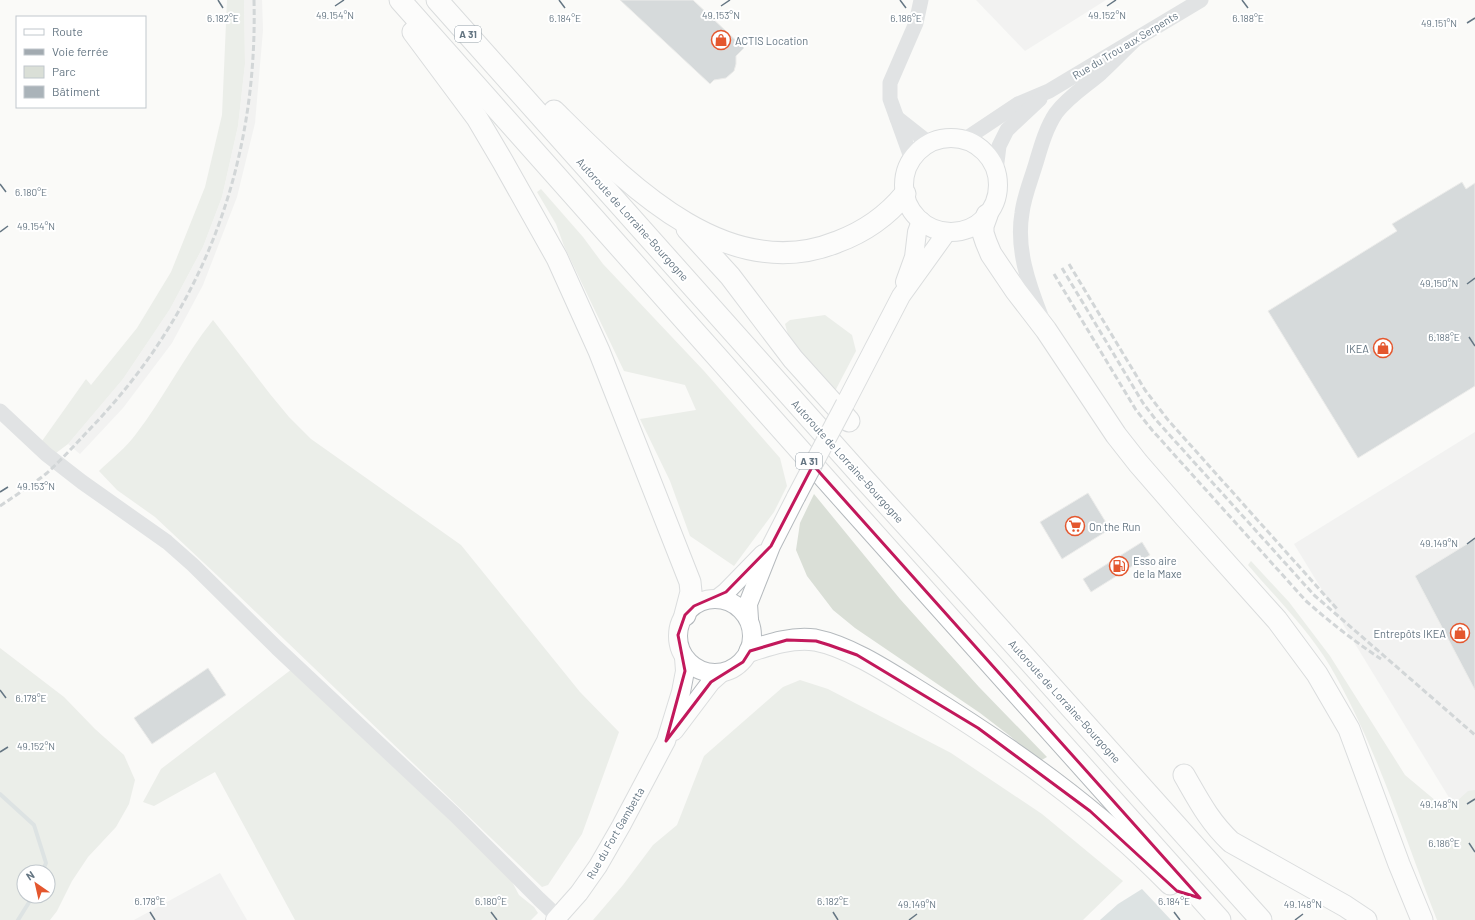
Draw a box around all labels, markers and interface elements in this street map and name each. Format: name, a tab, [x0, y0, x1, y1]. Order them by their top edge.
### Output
street label: Rue du Trou aux Serpents	[1070, 8, 1180, 82]
text: 49.154°N	[316, 9, 354, 21]
text: 49.153°N	[702, 9, 740, 21]
text: 49.152°N	[1088, 9, 1126, 21]
text: 6.182°E	[207, 12, 239, 24]
text: 6.184°E	[549, 12, 581, 24]
text: 6.186°E	[890, 12, 922, 24]
text: 6.188°E	[1232, 12, 1264, 24]
legend	[16, 16, 146, 108]
text: 49.151°N	[1421, 17, 1457, 29]
text: Route	[52, 24, 83, 38]
road number: A 31	[455, 26, 481, 42]
shop icon: ACTIS Location	[710, 29, 732, 51]
place label: ACTIS Location	[735, 34, 808, 47]
text: Voie ferrée	[52, 44, 108, 58]
text: Parc	[52, 64, 76, 78]
text: Bâtiment	[52, 84, 100, 98]
street label: Autoroute de Lorraine-Bourgogne	[574, 155, 692, 283]
text: 6.180°E	[15, 186, 47, 198]
text: 49.154°N	[17, 220, 55, 232]
text: 49.150°N	[1420, 277, 1458, 289]
text: 6.188°E	[1428, 331, 1460, 343]
shop icon: IKEA	[1372, 337, 1394, 359]
place label: IKEA	[1346, 342, 1369, 355]
street label: Autoroute de Lorraine-Bourgogne	[789, 397, 907, 525]
road number: A 31	[796, 453, 822, 469]
text: 49.153°N	[17, 480, 55, 492]
supermarket icon: On the Run	[1064, 515, 1086, 537]
place label: On the Run	[1089, 520, 1141, 533]
text: 49.149°N	[1420, 537, 1458, 549]
place label: Esso aire de la Maxe	[1133, 554, 1182, 580]
fuel station icon: Esso aire de la Maxe	[1108, 555, 1130, 577]
shop icon: Entrepôts IKEA	[1449, 622, 1471, 644]
place label: Entrepôts IKEA	[1373, 627, 1446, 640]
street label: Autoroute de Lorraine-Bourgogne	[1006, 637, 1124, 765]
text: 6.178°E	[15, 692, 47, 704]
text: 49.152°N	[17, 740, 55, 752]
street label: Rue du Fort Gambetta	[583, 785, 647, 881]
text: 49.148°N	[1420, 798, 1458, 810]
text: 6.186°E	[1428, 837, 1460, 849]
north arrow	[16, 864, 56, 904]
text: N	[23, 868, 37, 883]
text: 6.178°E	[134, 895, 166, 907]
text: 6.180°E	[475, 895, 507, 907]
text: 6.182°E	[817, 895, 849, 907]
text: 6.184°E	[1158, 895, 1190, 907]
text: 49.149°N	[898, 898, 936, 910]
text: 49.148°N	[1284, 898, 1322, 910]

